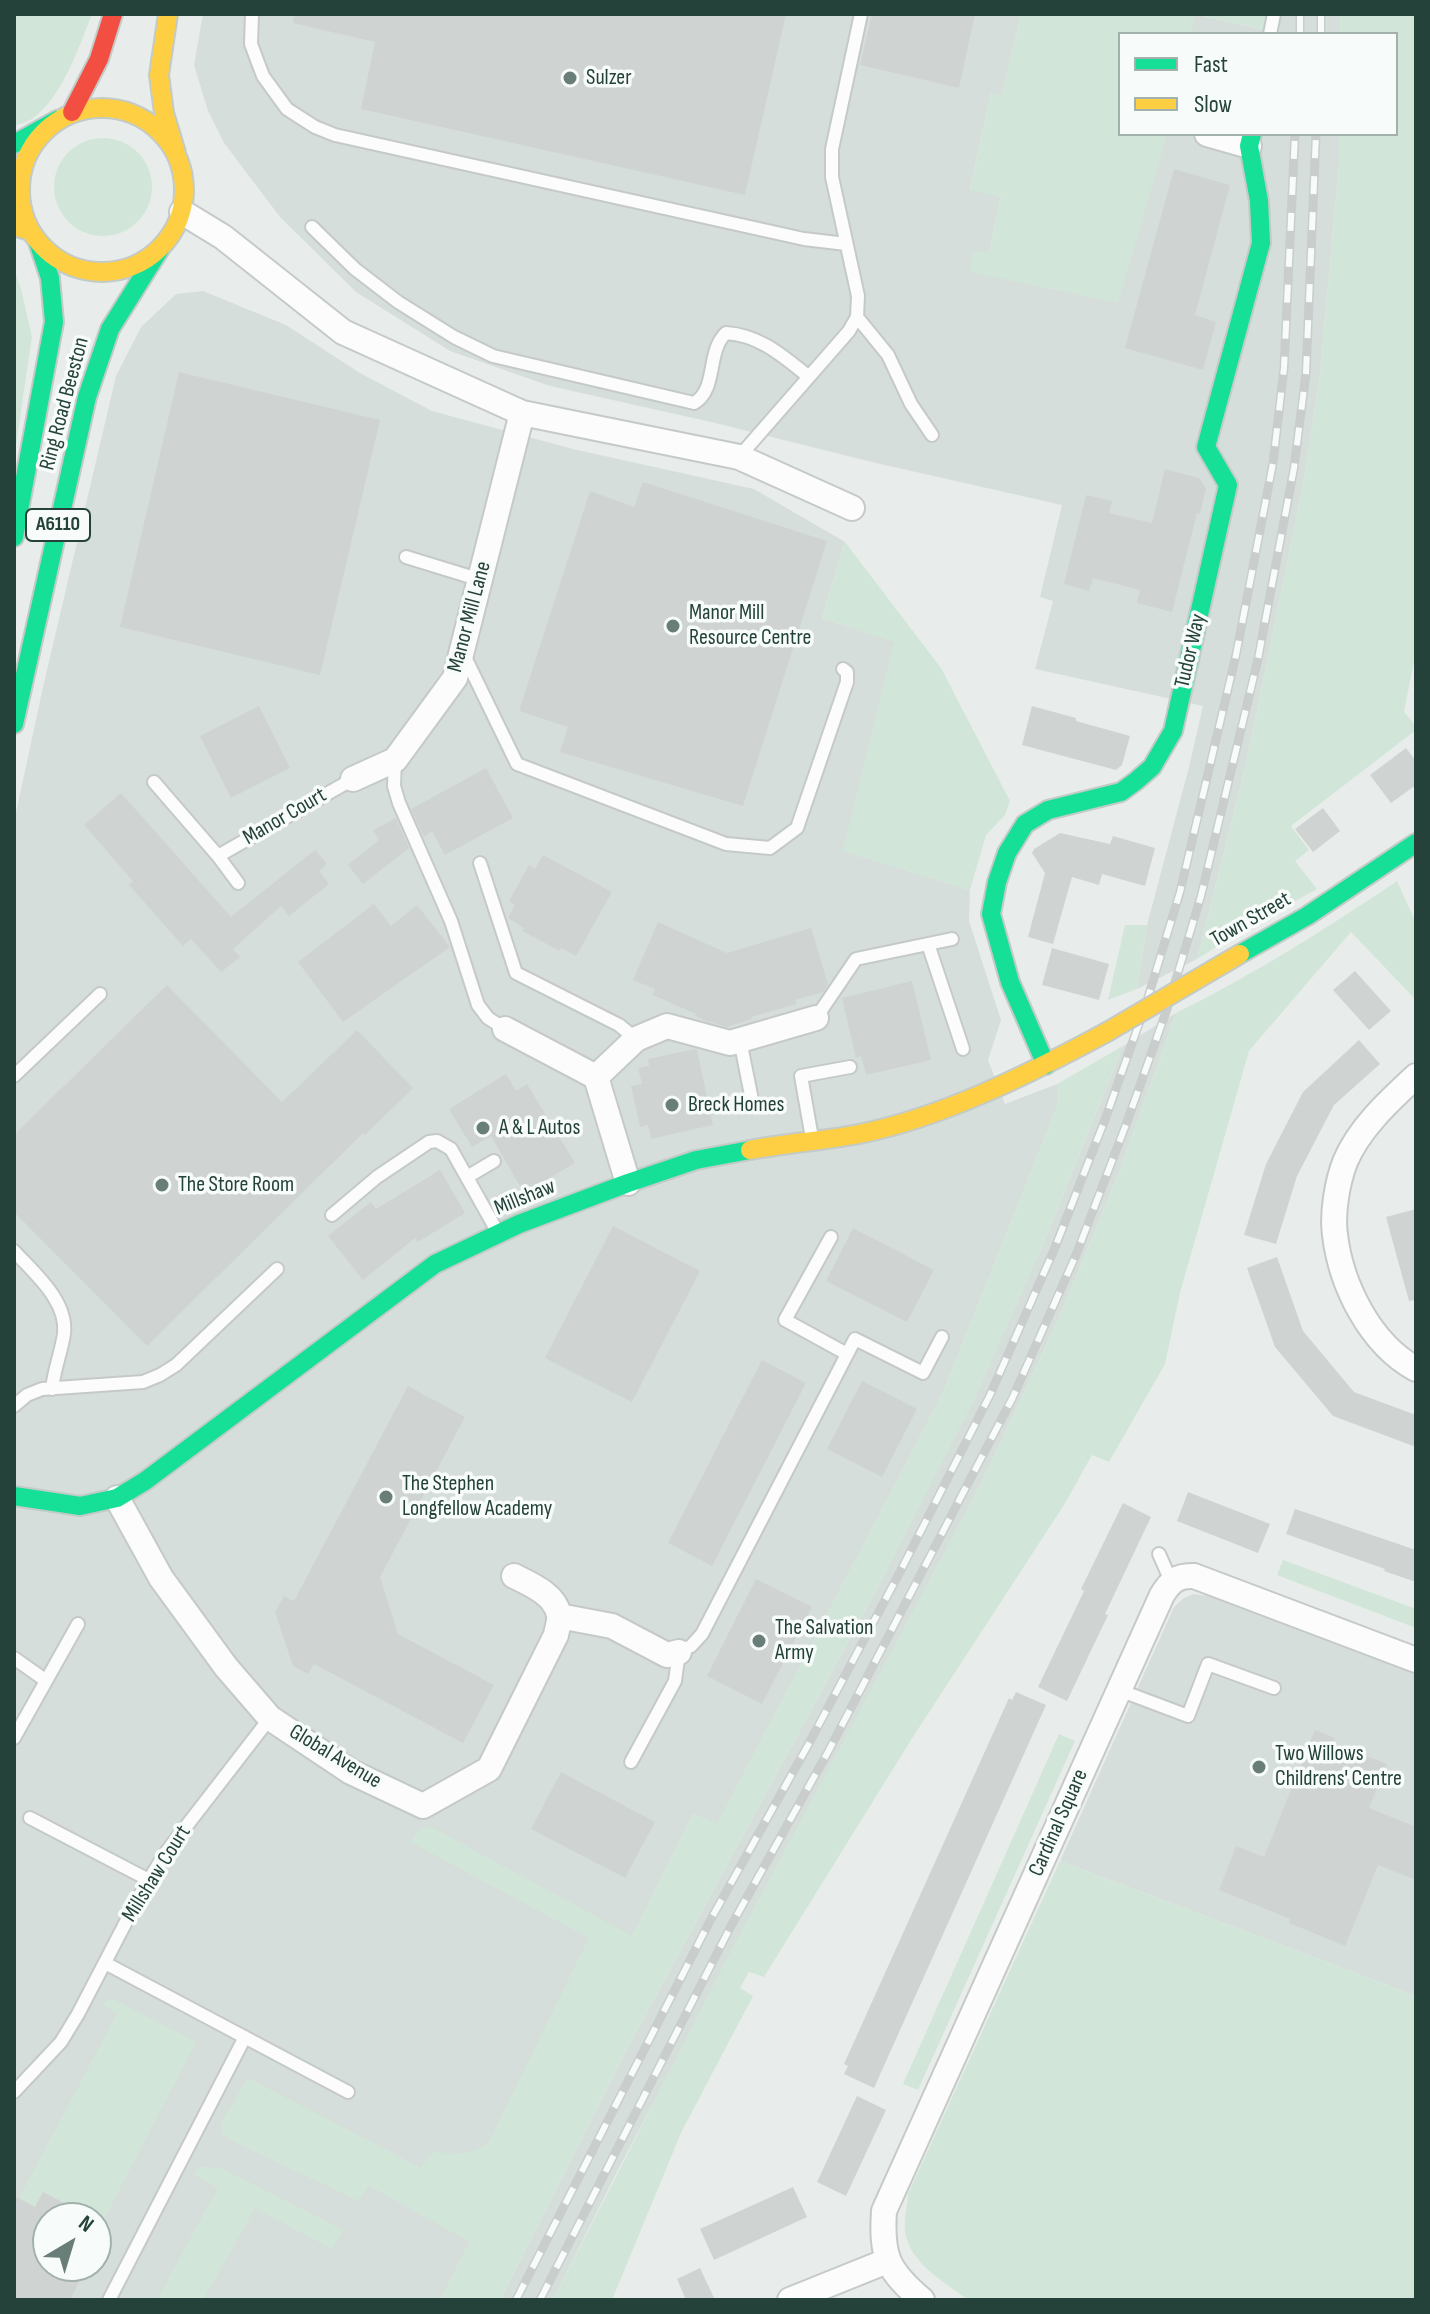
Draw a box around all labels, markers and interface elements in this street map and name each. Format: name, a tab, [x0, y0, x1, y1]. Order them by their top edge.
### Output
legend	[1118, 32, 1398, 136]
text: Fast	[1194, 50, 1228, 79]
place label: Sulzer	[586, 65, 631, 91]
marker: Sulzer	[561, 69, 579, 87]
text: Slow	[1194, 90, 1232, 119]
street label: Ring Road Beeston	[35, 335, 95, 473]
road number: A6110	[26, 509, 90, 541]
street label: Manor Mill Lane	[443, 559, 497, 675]
place label: Manor Mill Resource Centre	[689, 600, 811, 652]
street label: Tudor Way	[1170, 611, 1212, 691]
marker: Manor Mill Resource Centre	[664, 617, 682, 635]
street label: Manor Court	[239, 783, 331, 851]
street label: Town Street	[1206, 887, 1296, 953]
place label: Breck Homes	[688, 1092, 784, 1118]
marker: Breck Homes	[663, 1096, 681, 1114]
place label: A & L Autos	[499, 1115, 580, 1141]
marker: A & L Autos	[474, 1119, 492, 1137]
place label: The Store Room	[178, 1172, 294, 1198]
street label: Millshaw	[491, 1174, 559, 1222]
marker: The Store Room	[153, 1176, 171, 1194]
place label: The Stephen Longfellow Academy	[402, 1471, 552, 1522]
marker: The Stephen Longfellow Academy	[377, 1488, 395, 1506]
place label: The Salvation Army	[775, 1615, 873, 1666]
marker: The Salvation Army	[750, 1632, 768, 1650]
street label: Global Avenue	[284, 1719, 386, 1795]
place label: Two Willows Childrens' Centre	[1275, 1741, 1402, 1792]
marker: Two Willows Childrens' Centre	[1250, 1758, 1268, 1776]
street label: Cardinal Square	[1024, 1765, 1094, 1881]
street label: Millshaw Court	[117, 1821, 197, 1927]
north arrow	[32, 2202, 112, 2282]
text: N	[73, 2210, 99, 2239]

